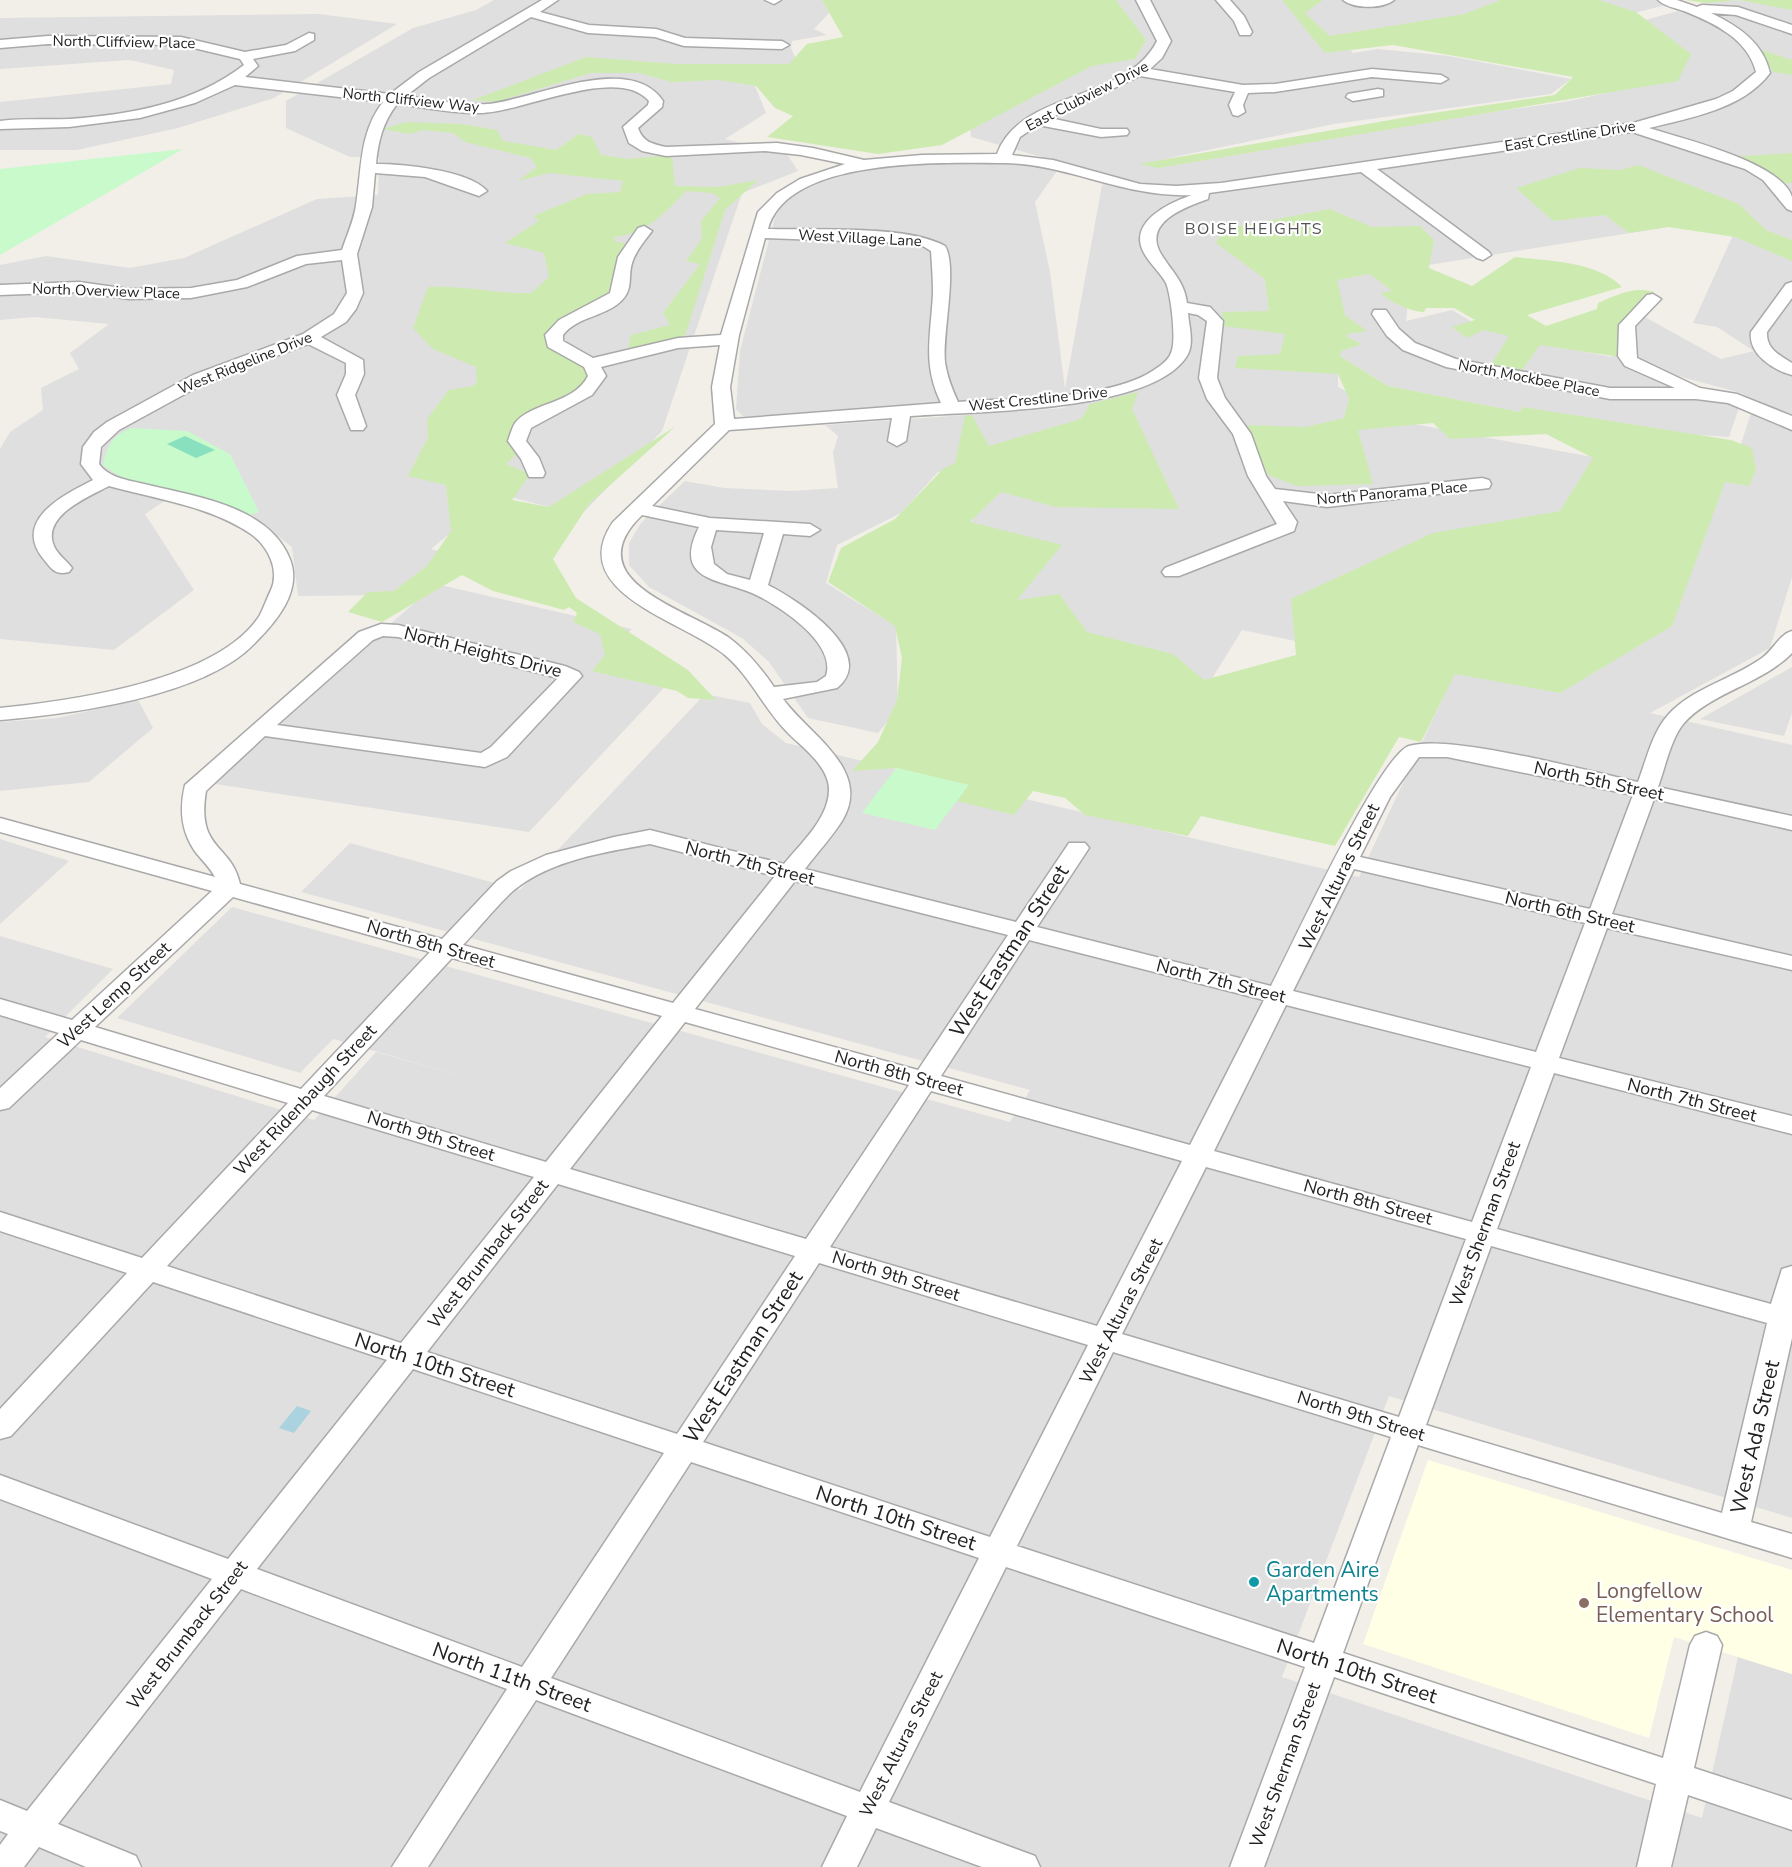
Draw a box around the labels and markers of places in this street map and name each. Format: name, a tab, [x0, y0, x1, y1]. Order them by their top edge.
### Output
place label: Garden Aire Apartments	[1266, 1556, 1379, 1608]
marker: Garden Aire Apartments	[1247, 1575, 1261, 1589]
place label: Longfellow Elementary School	[1596, 1577, 1774, 1629]
marker: Longfellow Elementary School	[1577, 1596, 1591, 1610]

